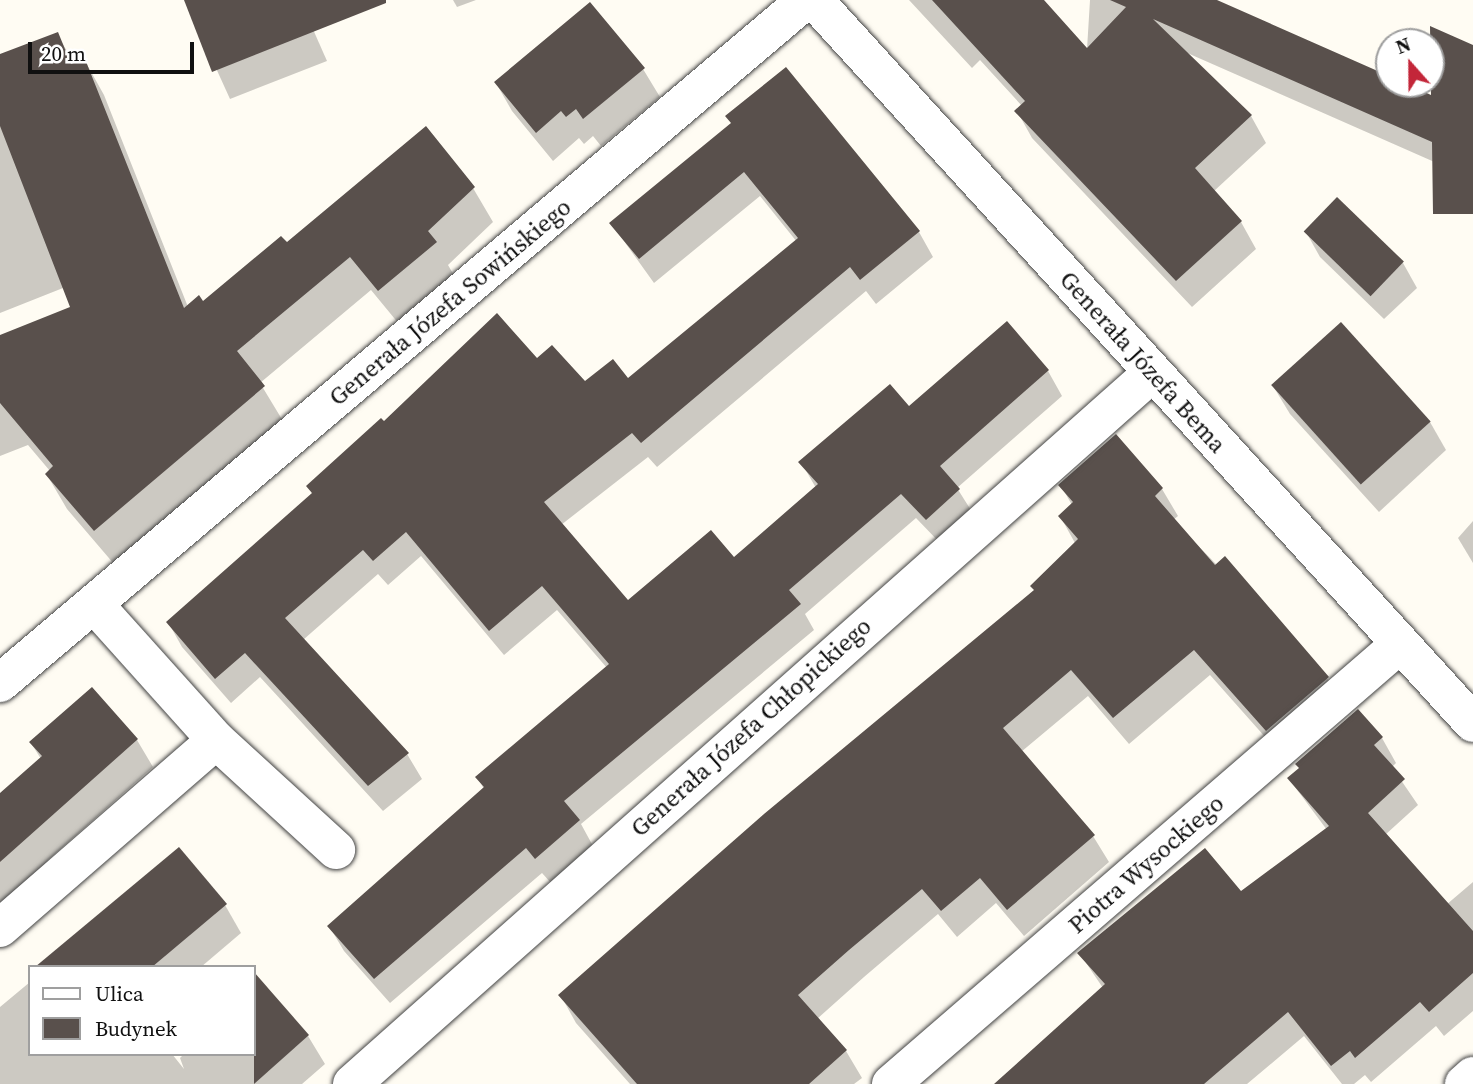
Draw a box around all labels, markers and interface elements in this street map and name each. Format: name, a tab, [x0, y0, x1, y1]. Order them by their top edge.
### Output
scale bar	[32, 28, 198, 72]
north arrow	[1375, 28, 1445, 98]
text: N	[1392, 31, 1414, 60]
text: 20 m	[41, 39, 86, 68]
street label: Generała Józefa Sowińskiego	[323, 192, 577, 412]
street label: Generała Józefa Bema	[1054, 265, 1232, 459]
street label: Generała Józefa Chłopickiego	[625, 611, 877, 843]
street label: Piotra Wysockiego	[1062, 788, 1230, 940]
legend	[28, 965, 256, 1056]
text: Ulica	[95, 979, 144, 1008]
text: Budynek	[95, 1014, 177, 1043]

